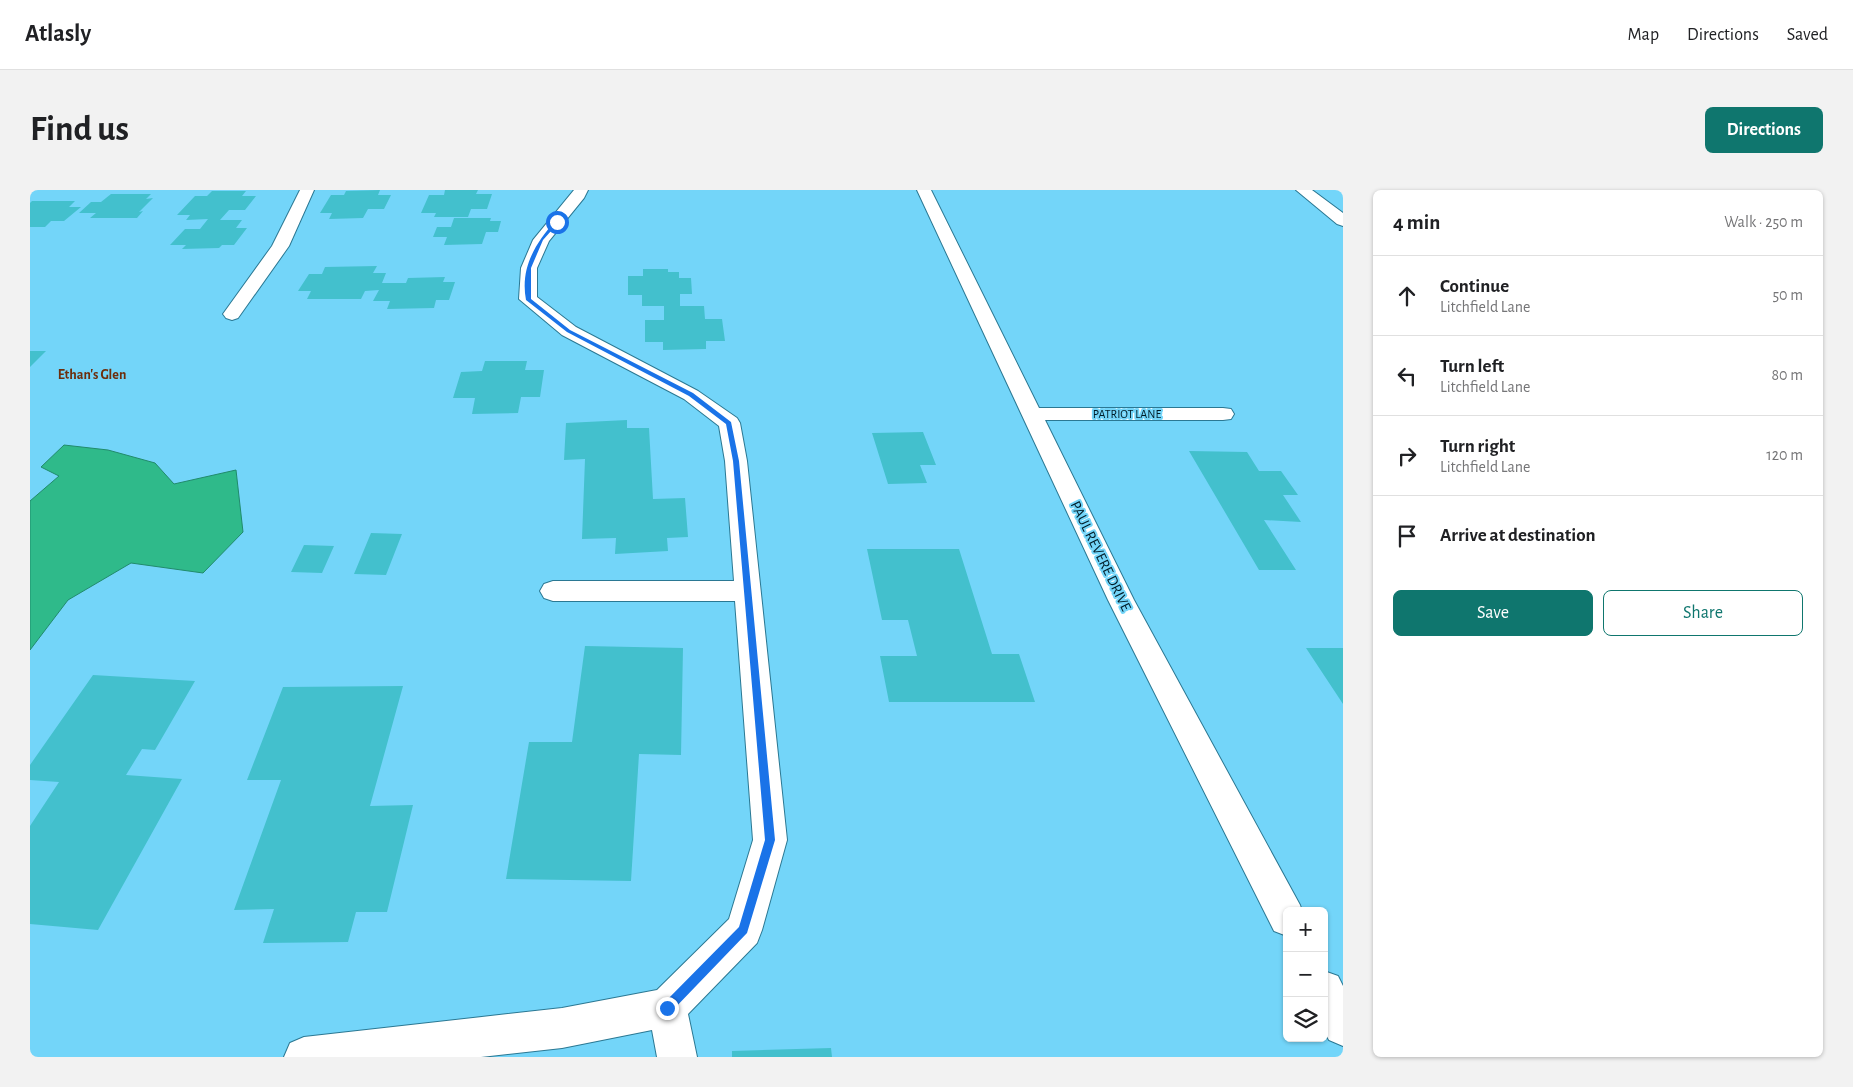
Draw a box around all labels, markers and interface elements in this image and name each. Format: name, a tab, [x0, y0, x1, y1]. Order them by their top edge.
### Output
text: Atlasly	[25, 22, 91, 46]
text: Map	[1628, 26, 1659, 44]
text: Directions	[1687, 26, 1759, 44]
text: Saved	[1787, 26, 1828, 44]
button: Directions	[1705, 107, 1823, 153]
text: Find us	[30, 112, 129, 147]
route start	[546, 211, 569, 234]
text: 4 min	[1393, 212, 1440, 233]
text: Walk · 250 m	[1724, 214, 1803, 230]
text: Continue	[1440, 277, 1509, 296]
icon: ahead	[1393, 282, 1421, 310]
text: 50 m	[1772, 287, 1803, 303]
text: Litchfield Lane	[1440, 299, 1530, 315]
text: Turn left	[1440, 357, 1504, 376]
icon: left	[1393, 362, 1421, 390]
text: 80 m	[1772, 367, 1803, 383]
district label: Ethan's Glen	[58, 368, 126, 382]
text: Litchfield Lane	[1440, 379, 1530, 395]
street label: PATRIOT LANE	[1093, 408, 1161, 420]
text: Turn right	[1440, 437, 1515, 456]
icon: right	[1393, 442, 1421, 470]
text: 120 m	[1766, 447, 1803, 463]
text: Litchfield Lane	[1440, 459, 1530, 475]
street label: PAUL REVERE DRIVE	[1067, 499, 1134, 614]
icon: arrive	[1393, 522, 1421, 550]
text: Arrive at destination	[1440, 526, 1596, 545]
button: Save	[1393, 590, 1593, 636]
button: Share	[1603, 590, 1803, 636]
map controls	[1283, 907, 1328, 1042]
button: +	[1283, 907, 1328, 952]
button: −	[1283, 952, 1328, 997]
route end	[656, 997, 679, 1020]
button: layers	[1283, 997, 1328, 1042]

